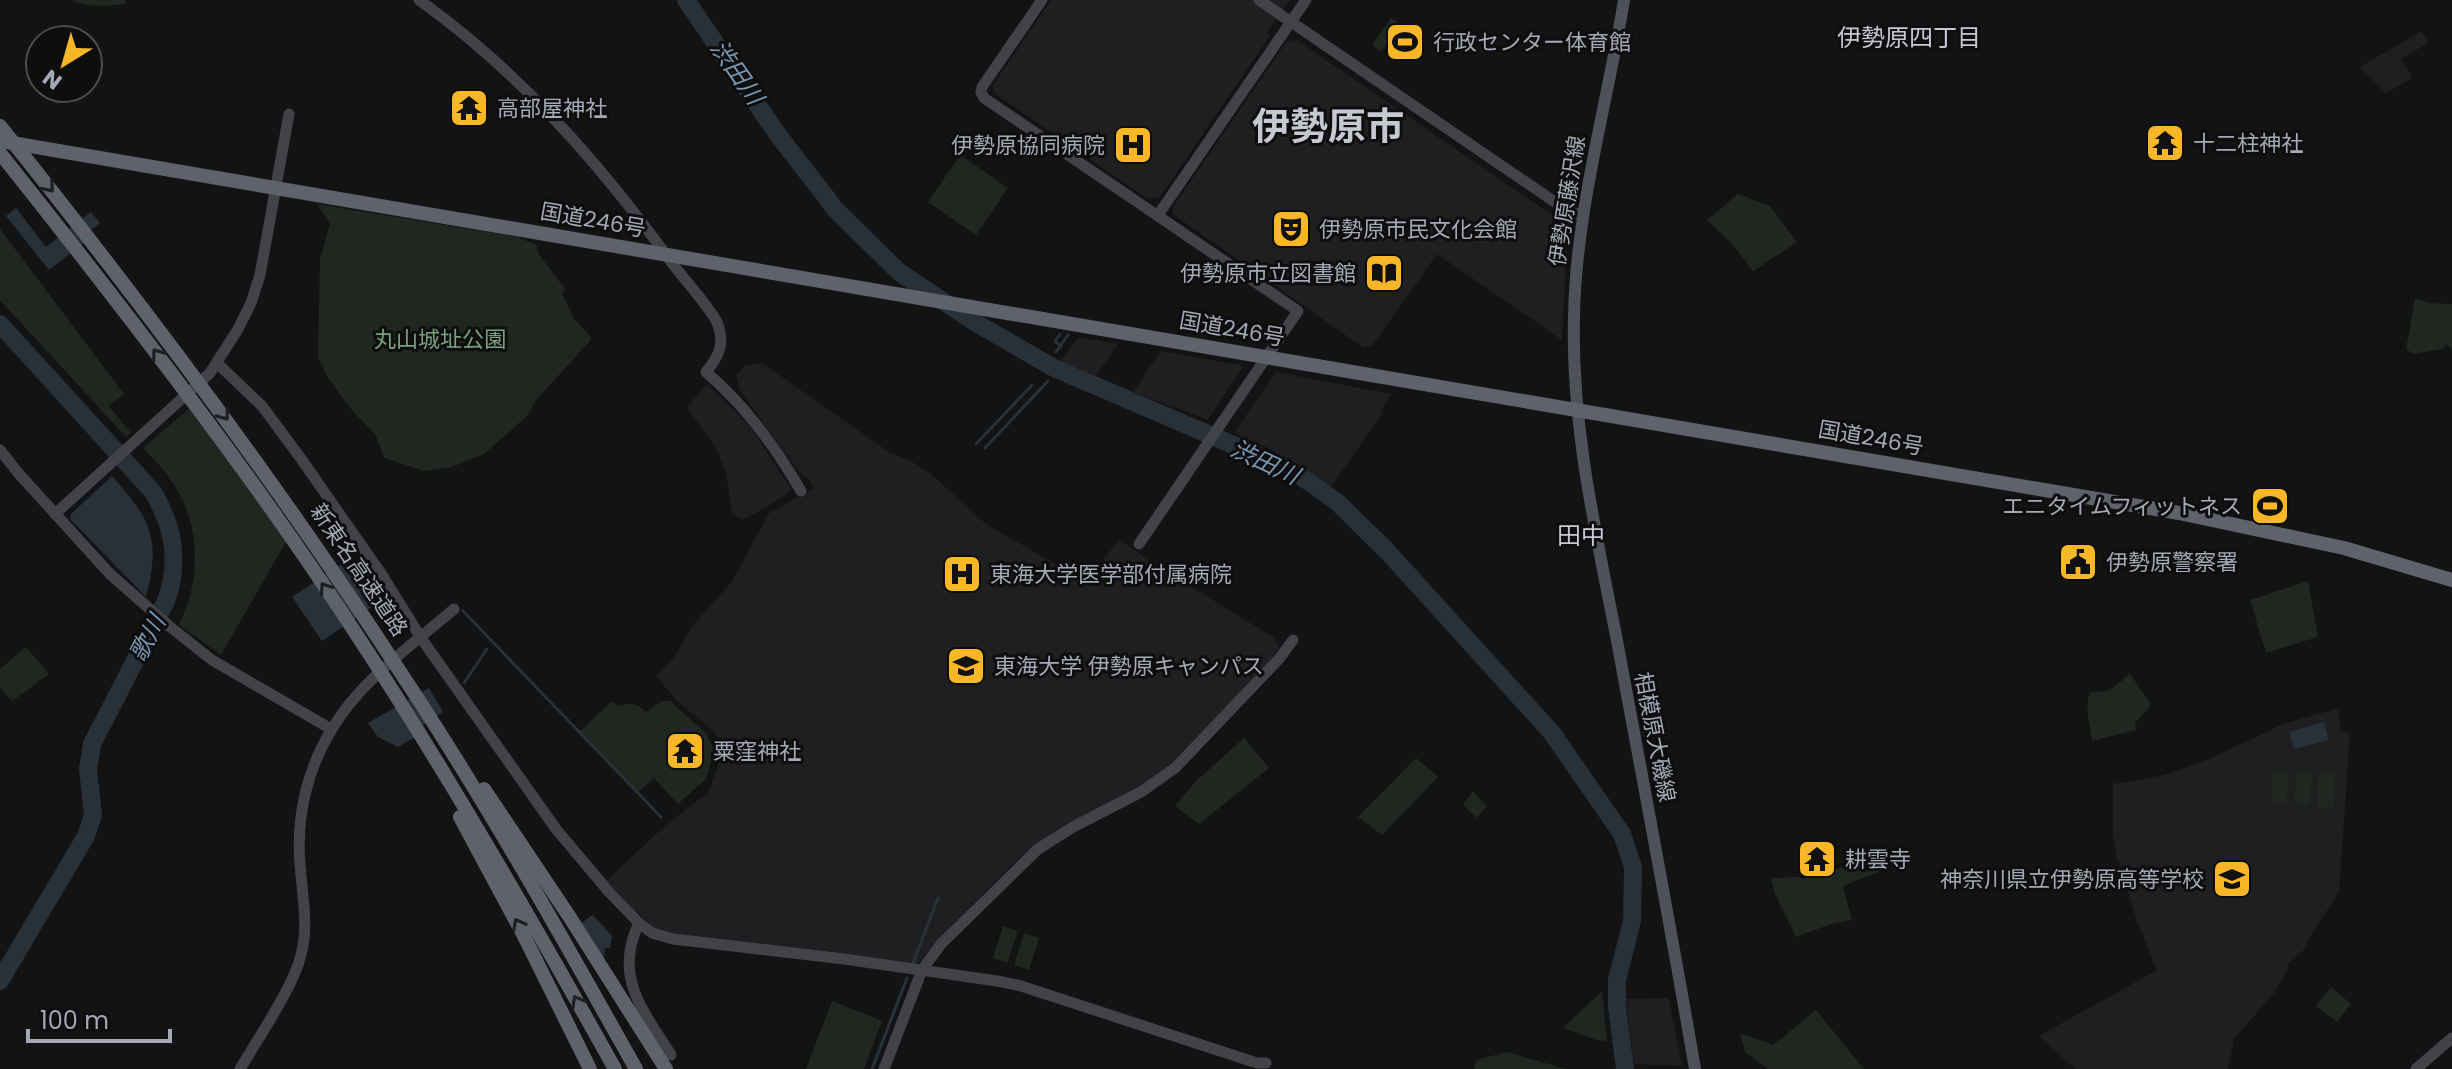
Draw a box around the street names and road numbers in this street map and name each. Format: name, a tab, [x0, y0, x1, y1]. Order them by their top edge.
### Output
street label: 伊勢原藤沢線	[1541, 133, 1593, 269]
street label: 国道246号	[538, 195, 648, 245]
street label: 国道246号	[1177, 304, 1287, 354]
street label: 国道246号	[1816, 413, 1926, 463]
street label: 新東名高速道路	[303, 497, 415, 643]
street label: 相模原大磯線	[1627, 669, 1683, 805]

